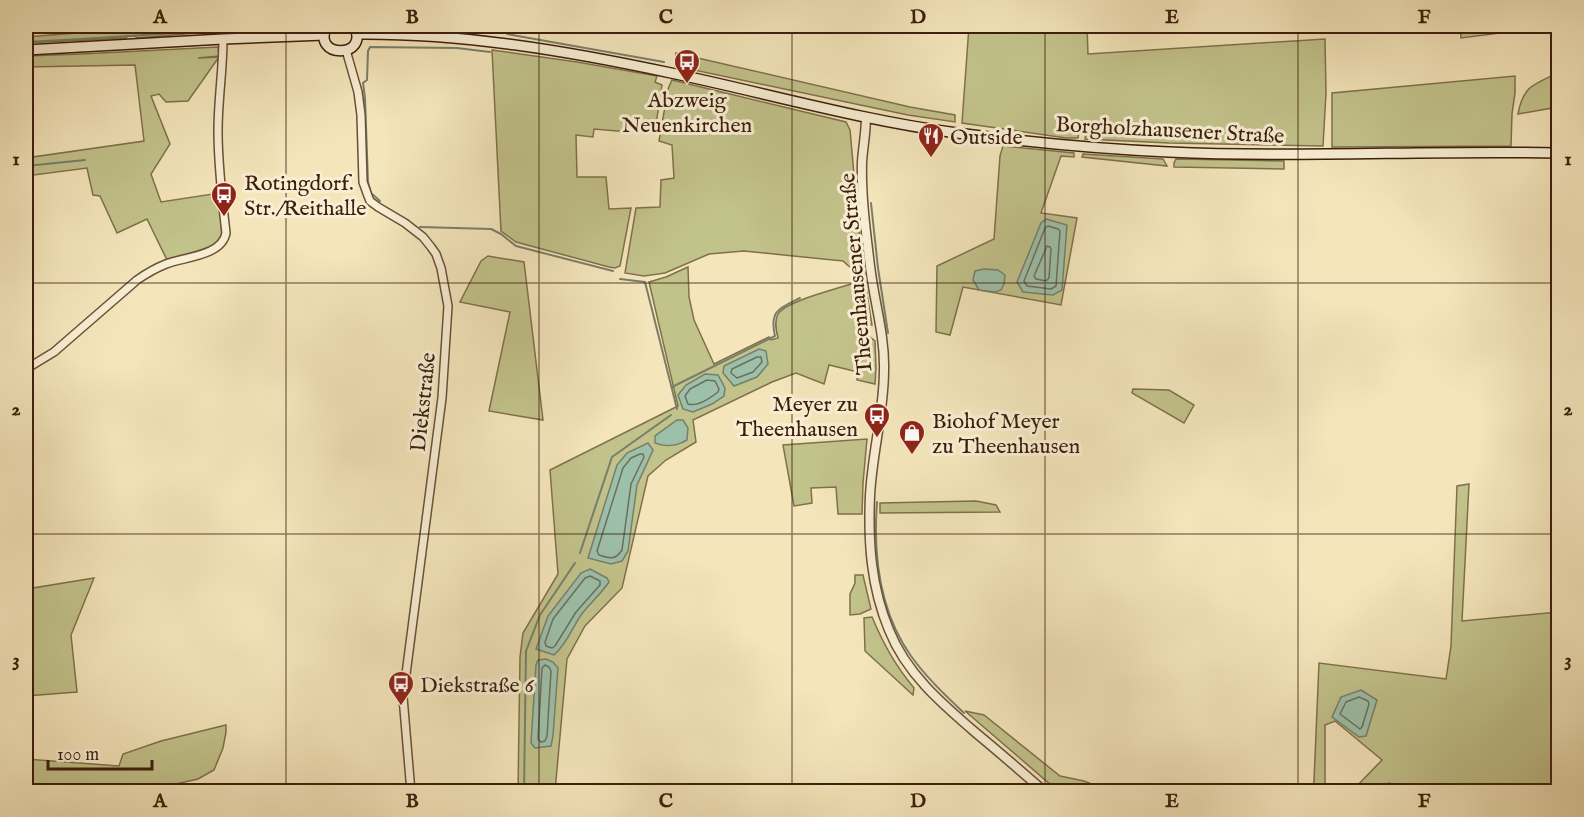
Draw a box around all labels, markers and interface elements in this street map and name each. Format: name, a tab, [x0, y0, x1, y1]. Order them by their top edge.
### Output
text: A	[152, 5, 168, 30]
text: B	[405, 5, 419, 30]
text: C	[659, 5, 673, 30]
text: D	[910, 5, 926, 30]
text: E	[1165, 5, 1179, 30]
text: F	[1418, 5, 1431, 30]
bus stop icon: Abzweig Neuenkirchen	[672, 47, 702, 85]
place label: Abzweig Neuenkirchen	[622, 87, 752, 140]
street label: Borgholzhausener Straße	[1055, 111, 1285, 151]
restaurant icon: Outside	[916, 121, 946, 159]
place label: Outside	[950, 124, 1023, 152]
text: 1	[12, 147, 20, 172]
text: 1	[1564, 147, 1572, 172]
place label: Rotingdorf. Str./Reithalle	[244, 170, 366, 223]
street label: Theenhausener Straße	[834, 172, 880, 376]
bus stop icon: Rotingdorf. Str./Reithalle	[209, 180, 239, 218]
street label: Diekstraße	[405, 351, 443, 453]
place label: Meyer zu Theenhausen	[736, 391, 858, 444]
text: 2	[11, 397, 21, 422]
text: 2	[1563, 397, 1573, 422]
bus stop icon: Meyer zu Theenhausen	[862, 401, 892, 439]
place label: Biohof Meyer zu Theenhausen	[932, 408, 1081, 461]
shop icon: Biohof Meyer zu Theenhausen	[897, 418, 927, 456]
text: 3	[12, 648, 20, 673]
text: 3	[1564, 648, 1572, 673]
bus stop icon: Diekstraße 6	[386, 669, 416, 707]
place label: Diekstraße 6	[420, 672, 534, 700]
scale bar	[48, 733, 152, 771]
text: 100 m	[57, 744, 99, 767]
text: A	[152, 789, 168, 814]
text: B	[405, 789, 419, 814]
text: C	[659, 789, 673, 814]
text: D	[910, 789, 926, 814]
text: E	[1165, 789, 1179, 814]
text: F	[1418, 789, 1431, 814]

